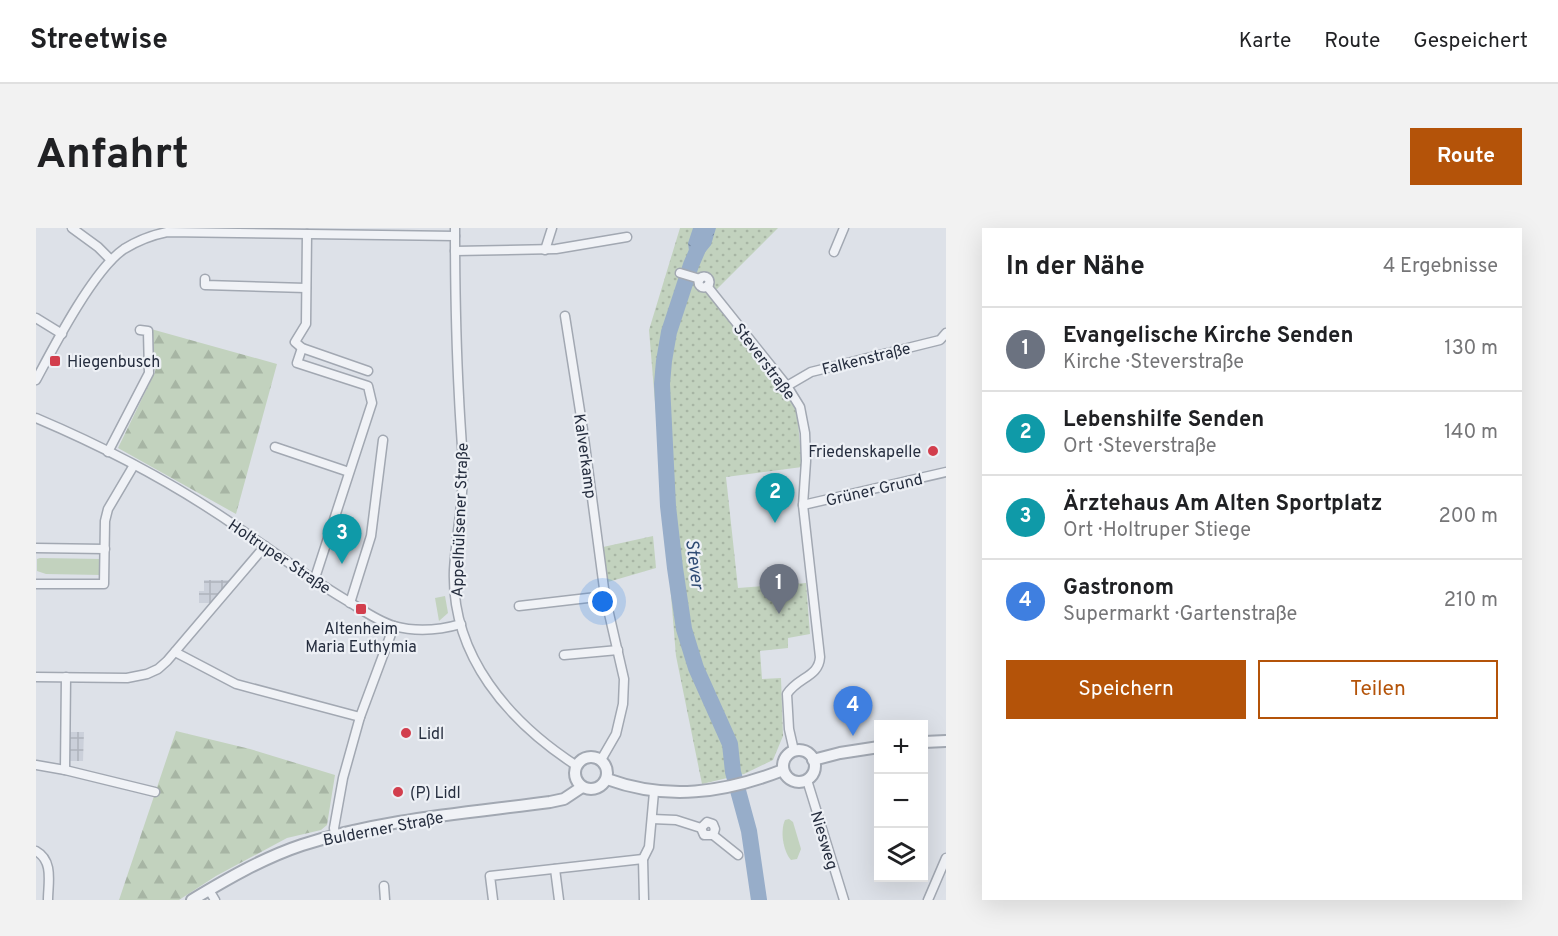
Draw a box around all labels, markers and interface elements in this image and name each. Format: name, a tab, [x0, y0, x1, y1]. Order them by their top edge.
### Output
text: Streetwise	[30, 23, 168, 59]
text: Karte	[1239, 28, 1291, 55]
text: Route	[1324, 28, 1380, 55]
text: Gespeichert	[1413, 28, 1528, 55]
button: Route	[1410, 128, 1522, 185]
text: Anfahrt	[36, 130, 189, 183]
text: In der Nähe	[1006, 251, 1145, 284]
text: 4 Ergebnisse	[1383, 254, 1498, 280]
street label: Steverstraße	[728, 320, 799, 405]
text: Evangelische Kirche Senden	[1063, 323, 1353, 350]
text: 1	[1022, 336, 1030, 362]
text: 130 m	[1444, 336, 1498, 362]
street label: Falkenstraße	[820, 339, 913, 381]
text: Kirche · Steverstraße	[1063, 350, 1244, 376]
place label: Hiegenbusch	[67, 353, 160, 373]
marker: Hiegenbusch	[48, 354, 62, 368]
text: Lebenshilfe Senden	[1063, 407, 1264, 434]
street label: Kalverkamp	[568, 413, 600, 500]
text: 2	[1019, 420, 1032, 446]
text: 140 m	[1444, 420, 1498, 446]
text: Ort · Steverstraße	[1063, 434, 1217, 460]
street label: Appelhülsener Straße	[448, 442, 474, 598]
place label: Friedenskapelle	[808, 443, 921, 463]
marker: Friedenskapelle	[926, 444, 940, 458]
street label: Grüner Grund	[824, 470, 925, 512]
pin: 2	[756, 474, 794, 523]
text: Ärztehaus Am Alten Sportplatz	[1063, 491, 1383, 518]
text: 3	[1020, 504, 1032, 530]
text: 200 m	[1439, 504, 1498, 530]
pin: 3	[322, 514, 362, 564]
street label: Holtruper Straße	[224, 516, 334, 599]
text: Ort · Holtruper Stiege	[1063, 518, 1251, 544]
water label: Stever	[679, 538, 708, 593]
pin: 1	[760, 564, 798, 614]
text: Gastronom	[1063, 575, 1174, 602]
your location	[588, 587, 617, 616]
text: 4	[1019, 588, 1032, 614]
text: 210 m	[1444, 588, 1498, 614]
marker: Altenheim Maria Euthymia	[354, 602, 368, 616]
text: Supermarkt · Gartenstraße	[1063, 602, 1297, 628]
place label: Altenheim Maria Euthymia	[305, 620, 417, 658]
button: Speichern	[1006, 660, 1246, 719]
button: Teilen	[1258, 660, 1498, 719]
pin: 4	[834, 686, 872, 736]
map controls	[874, 720, 928, 882]
button: +	[874, 720, 928, 774]
place label: Lidl	[418, 725, 444, 745]
marker: Lidl	[399, 726, 413, 740]
button: −	[874, 774, 928, 828]
place label: (P) Lidl	[410, 784, 461, 804]
marker: (P) Lidl	[391, 785, 405, 799]
street label: Bulderner Straße	[321, 808, 445, 851]
street label: Niesweg	[805, 809, 841, 872]
button: layers	[874, 828, 928, 882]

